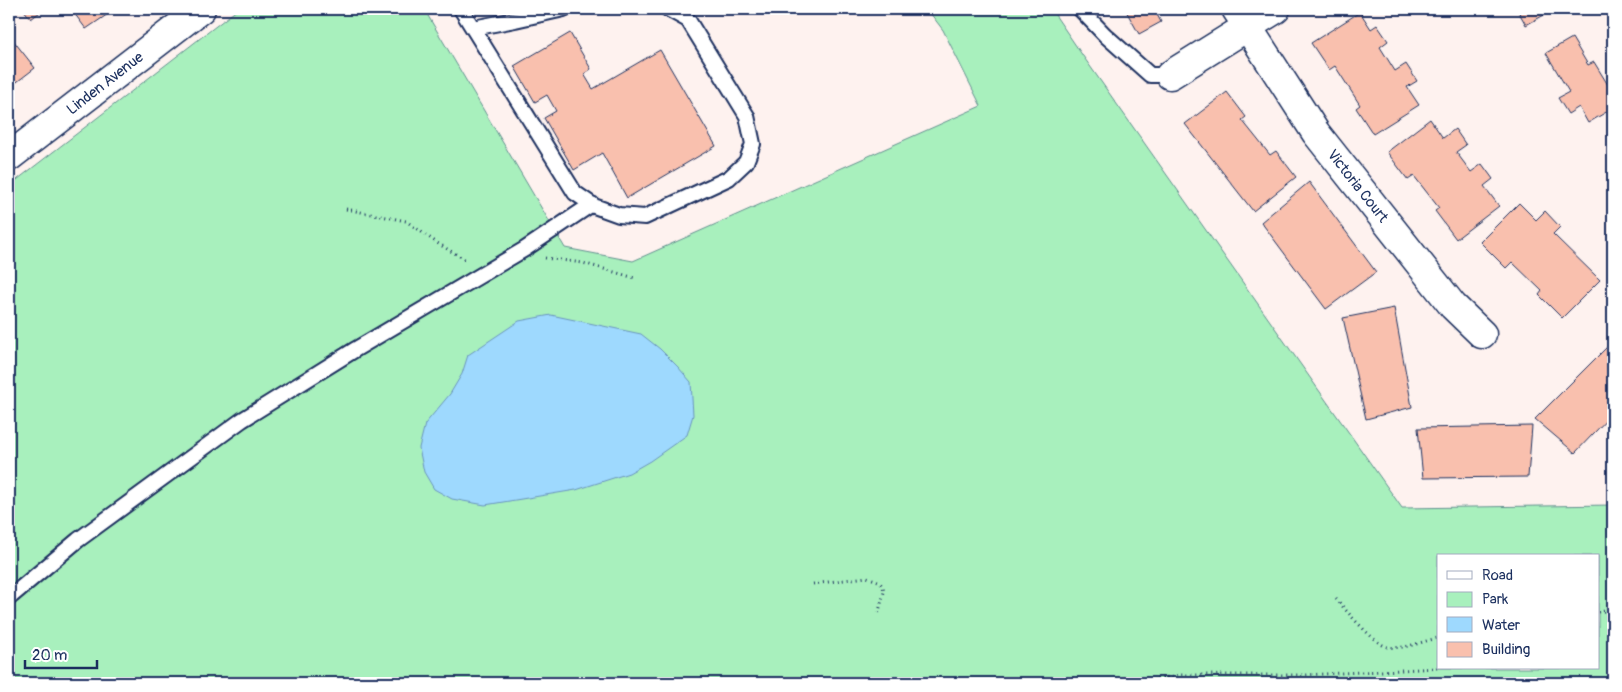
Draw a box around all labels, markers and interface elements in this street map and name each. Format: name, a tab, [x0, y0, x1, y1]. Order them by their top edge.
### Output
street label: Linden Avenue	[63, 47, 148, 119]
street label: Victoria Court	[1323, 145, 1393, 227]
legend	[1437, 554, 1600, 670]
text: Road	[1482, 566, 1513, 585]
text: Park	[1482, 590, 1509, 609]
text: Water	[1482, 616, 1521, 635]
scale bar	[25, 637, 98, 669]
text: Building	[1482, 640, 1530, 659]
text: 20 m	[32, 646, 67, 665]

